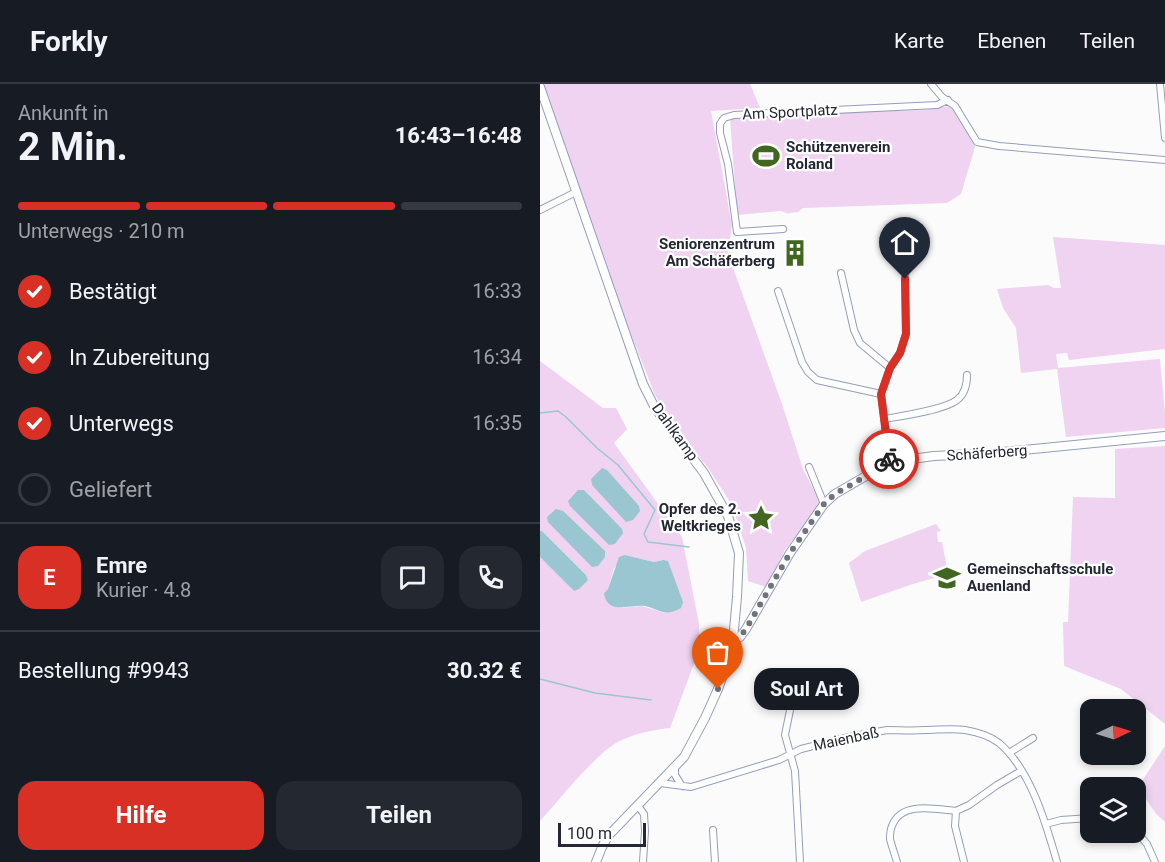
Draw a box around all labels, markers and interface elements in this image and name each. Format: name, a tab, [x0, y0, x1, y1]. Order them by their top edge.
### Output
text: Forkly	[30, 25, 108, 58]
text: Karte	[894, 29, 944, 53]
text: Ebenen	[977, 29, 1046, 53]
text: Teilen	[1079, 29, 1135, 53]
text: Ankunft in	[18, 101, 109, 125]
street label: Am Sportplatz	[742, 101, 838, 123]
text: 16:43–16:48	[395, 123, 522, 148]
text: 2 Min.	[18, 124, 128, 170]
place label: Schützenverein Roland	[786, 138, 890, 173]
sports icon: Schützenverein Roland	[751, 141, 781, 171]
pin	[879, 217, 930, 279]
text: Unterwegs · 210 m	[18, 219, 185, 243]
icon: home	[888, 226, 921, 259]
place label: Seniorenzentrum Am Schäferberg	[659, 235, 775, 270]
building icon: Seniorenzentrum Am Schäferberg	[780, 238, 810, 268]
icon: check	[18, 275, 51, 308]
text: Bestätigt	[69, 279, 157, 304]
text: 16:33	[472, 279, 522, 303]
icon: check	[18, 341, 51, 374]
text: In Zubereitung	[69, 345, 210, 370]
text: 16:34	[472, 345, 522, 369]
street label: Dahlkamp	[648, 400, 702, 464]
icon: check	[18, 407, 51, 440]
text: Unterwegs	[69, 411, 174, 436]
text: 16:35	[472, 411, 522, 435]
courier	[859, 429, 919, 489]
street label: Schäferberg	[946, 441, 1028, 465]
icon: bike	[873, 443, 906, 476]
text: Geliefert	[69, 477, 152, 502]
place label: Opfer des 2. Weltkrieges	[659, 500, 741, 535]
place icon: Opfer des 2. Weltkrieges	[746, 503, 776, 533]
button: chat	[381, 546, 444, 609]
button: phone	[459, 546, 522, 609]
text: Emre	[96, 553, 147, 578]
place label: Gemeinschaftsschule Auenland	[967, 560, 1113, 595]
school or university icon: Gemeinschaftsschule Auenland	[932, 563, 962, 593]
text: E	[43, 565, 56, 590]
text: Kurier · 4.8	[96, 578, 191, 602]
pin	[692, 627, 743, 689]
icon: bag	[701, 636, 734, 669]
text: Bestellung #9943	[18, 658, 189, 683]
text: 30.32 €	[447, 658, 522, 683]
callout: Soul Art	[754, 668, 859, 710]
text: Soul Art	[770, 677, 843, 701]
north arrow	[1080, 699, 1146, 765]
map controls	[1080, 699, 1146, 843]
street label: Maienbaß	[812, 723, 881, 755]
button: layers	[1080, 777, 1146, 843]
button: Hilfe	[18, 781, 264, 850]
button: Teilen	[276, 781, 522, 850]
scale bar	[558, 820, 646, 848]
text: 100 m	[567, 824, 612, 843]

